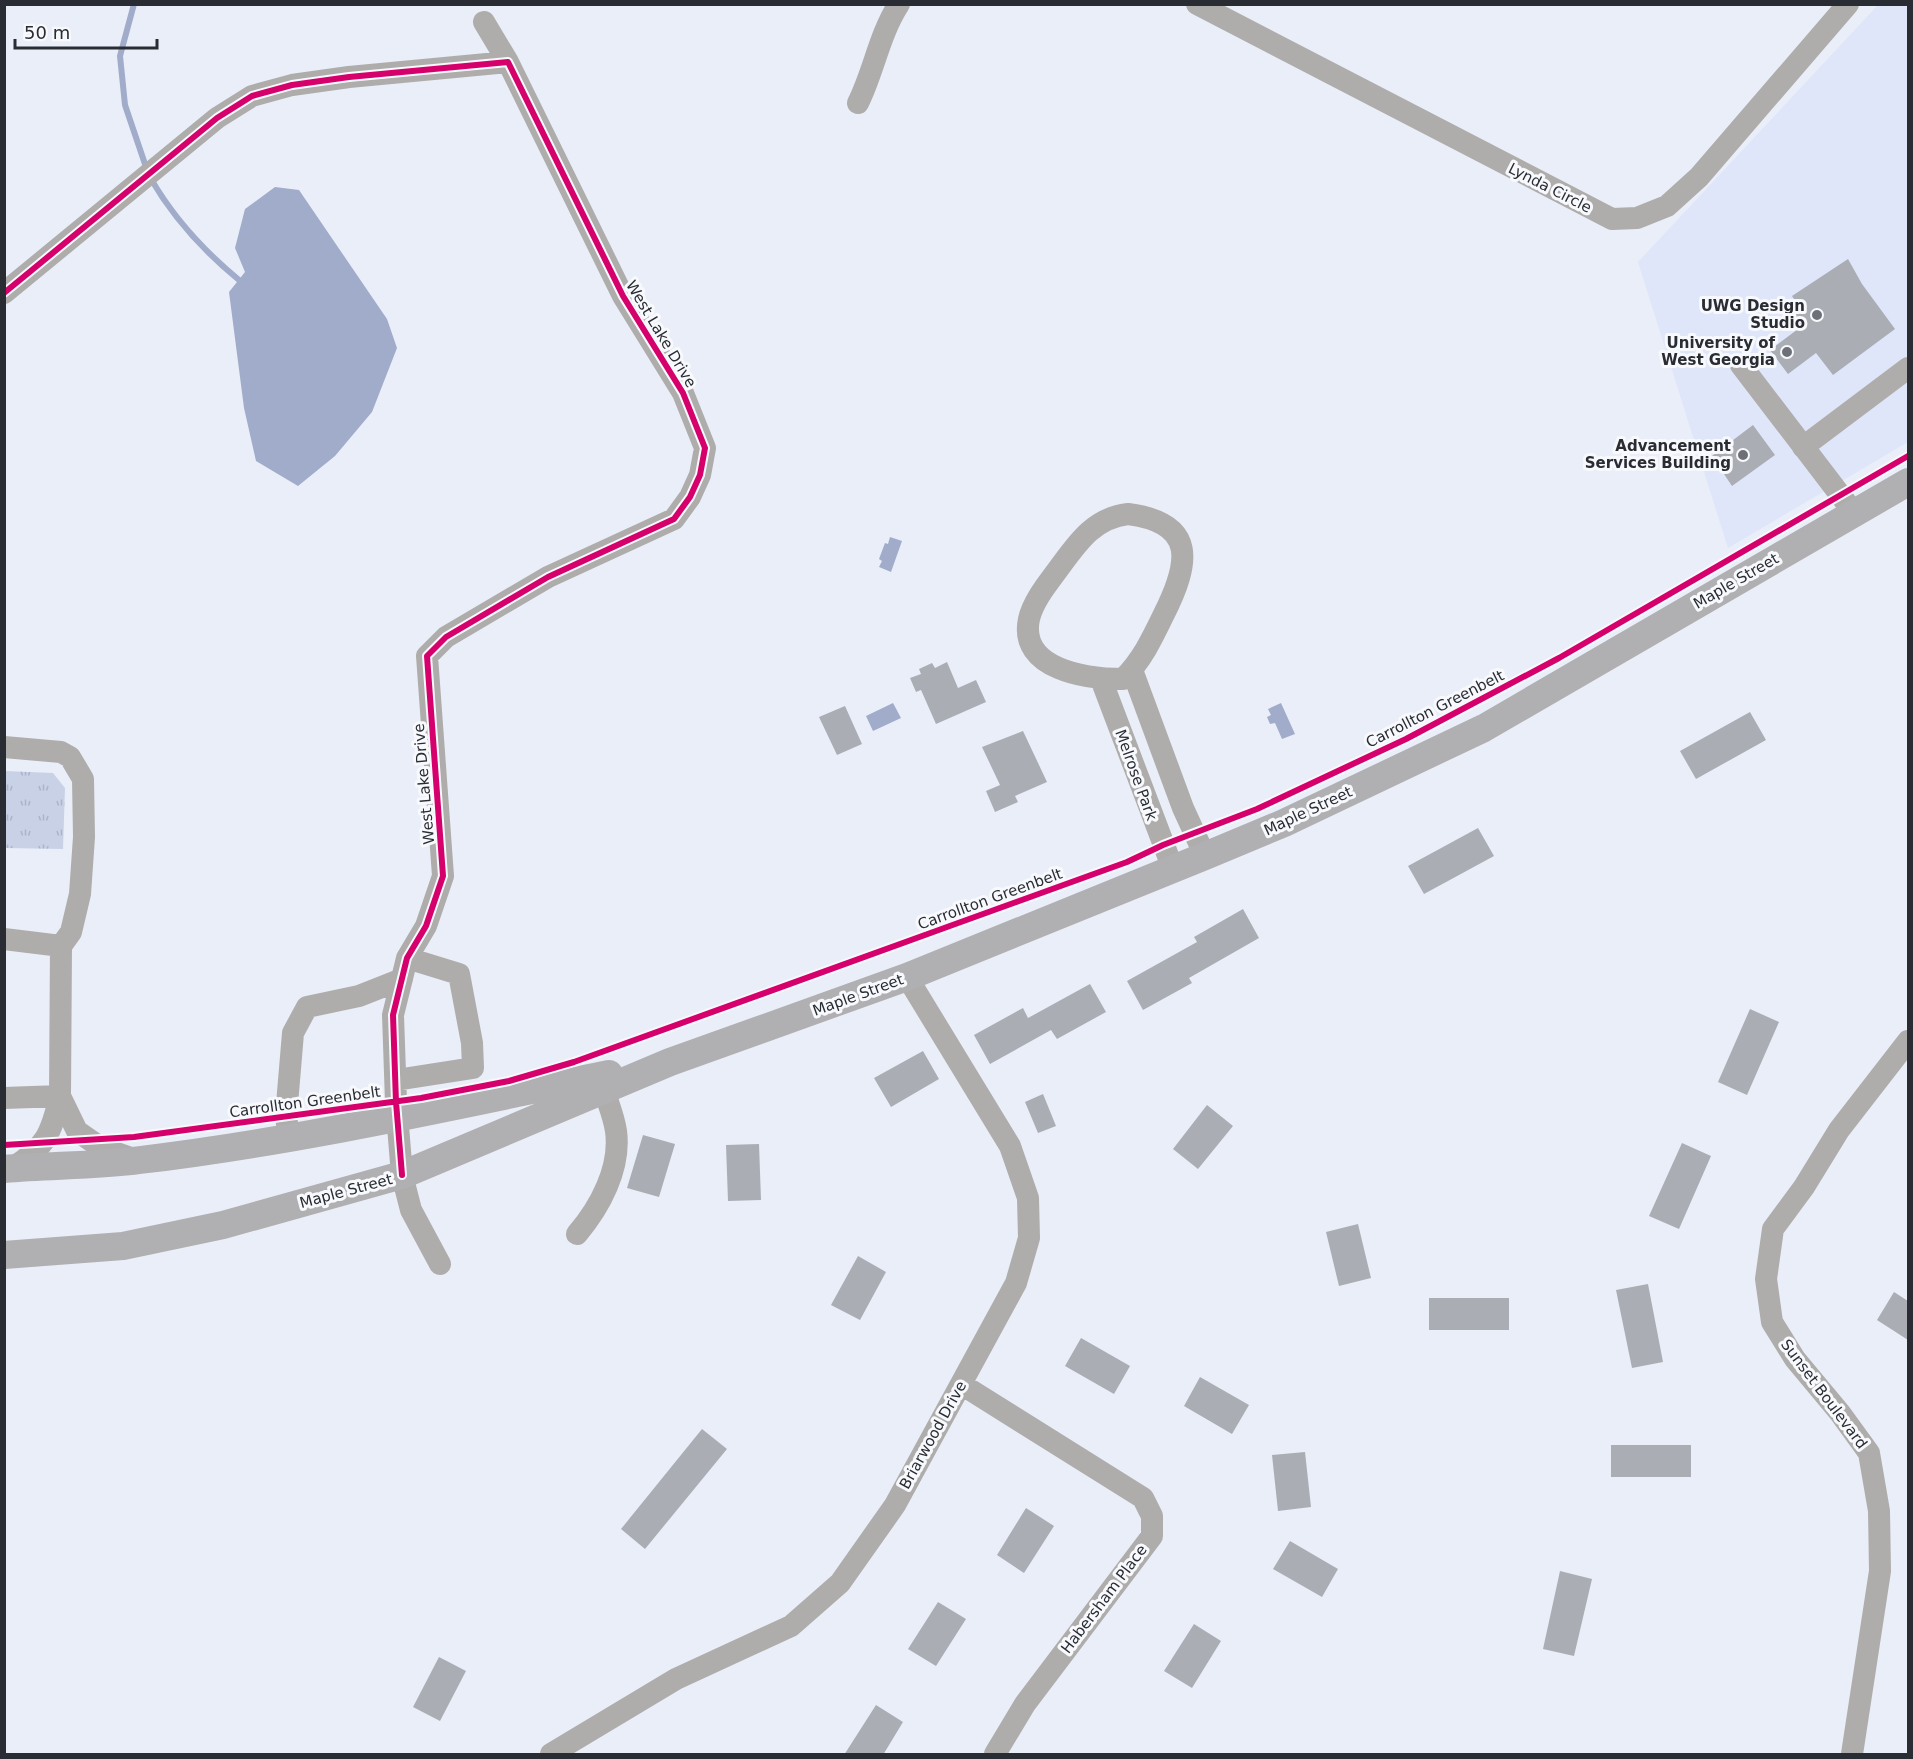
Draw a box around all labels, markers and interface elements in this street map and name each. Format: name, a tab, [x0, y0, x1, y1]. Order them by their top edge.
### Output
scale bar	[15, 12, 158, 50]
text: 50 m	[24, 22, 70, 43]
street label: Lynda Circle	[1505, 159, 1595, 217]
street label: West Lake Drive	[622, 277, 700, 391]
place label: UWG Design Studio	[1701, 297, 1805, 332]
marker: UWG Design Studio	[1810, 308, 1824, 322]
place label: University of West Georgia	[1661, 334, 1775, 369]
marker: University of West Georgia	[1780, 345, 1794, 359]
place label: Advancement Services Building	[1585, 437, 1731, 472]
marker: Advancement Services Building	[1736, 448, 1750, 462]
street label: Maple Street	[1690, 549, 1782, 613]
street label: Carrollton Greenbelt	[1363, 666, 1507, 752]
street label: West Lake Drive	[410, 723, 438, 845]
street label: Melrose Park	[1111, 727, 1161, 823]
street label: Maple Street	[1261, 783, 1355, 839]
street label: Carrollton Greenbelt	[915, 864, 1065, 934]
street label: Maple Street	[810, 970, 906, 1020]
street label: Carrollton Greenbelt	[228, 1082, 382, 1122]
street label: Maple Street	[298, 1170, 395, 1212]
street label: Sunset Boulevard	[1777, 1336, 1871, 1452]
street label: Briarwood Drive	[896, 1378, 970, 1492]
street label: Habersham Place	[1057, 1541, 1151, 1657]

